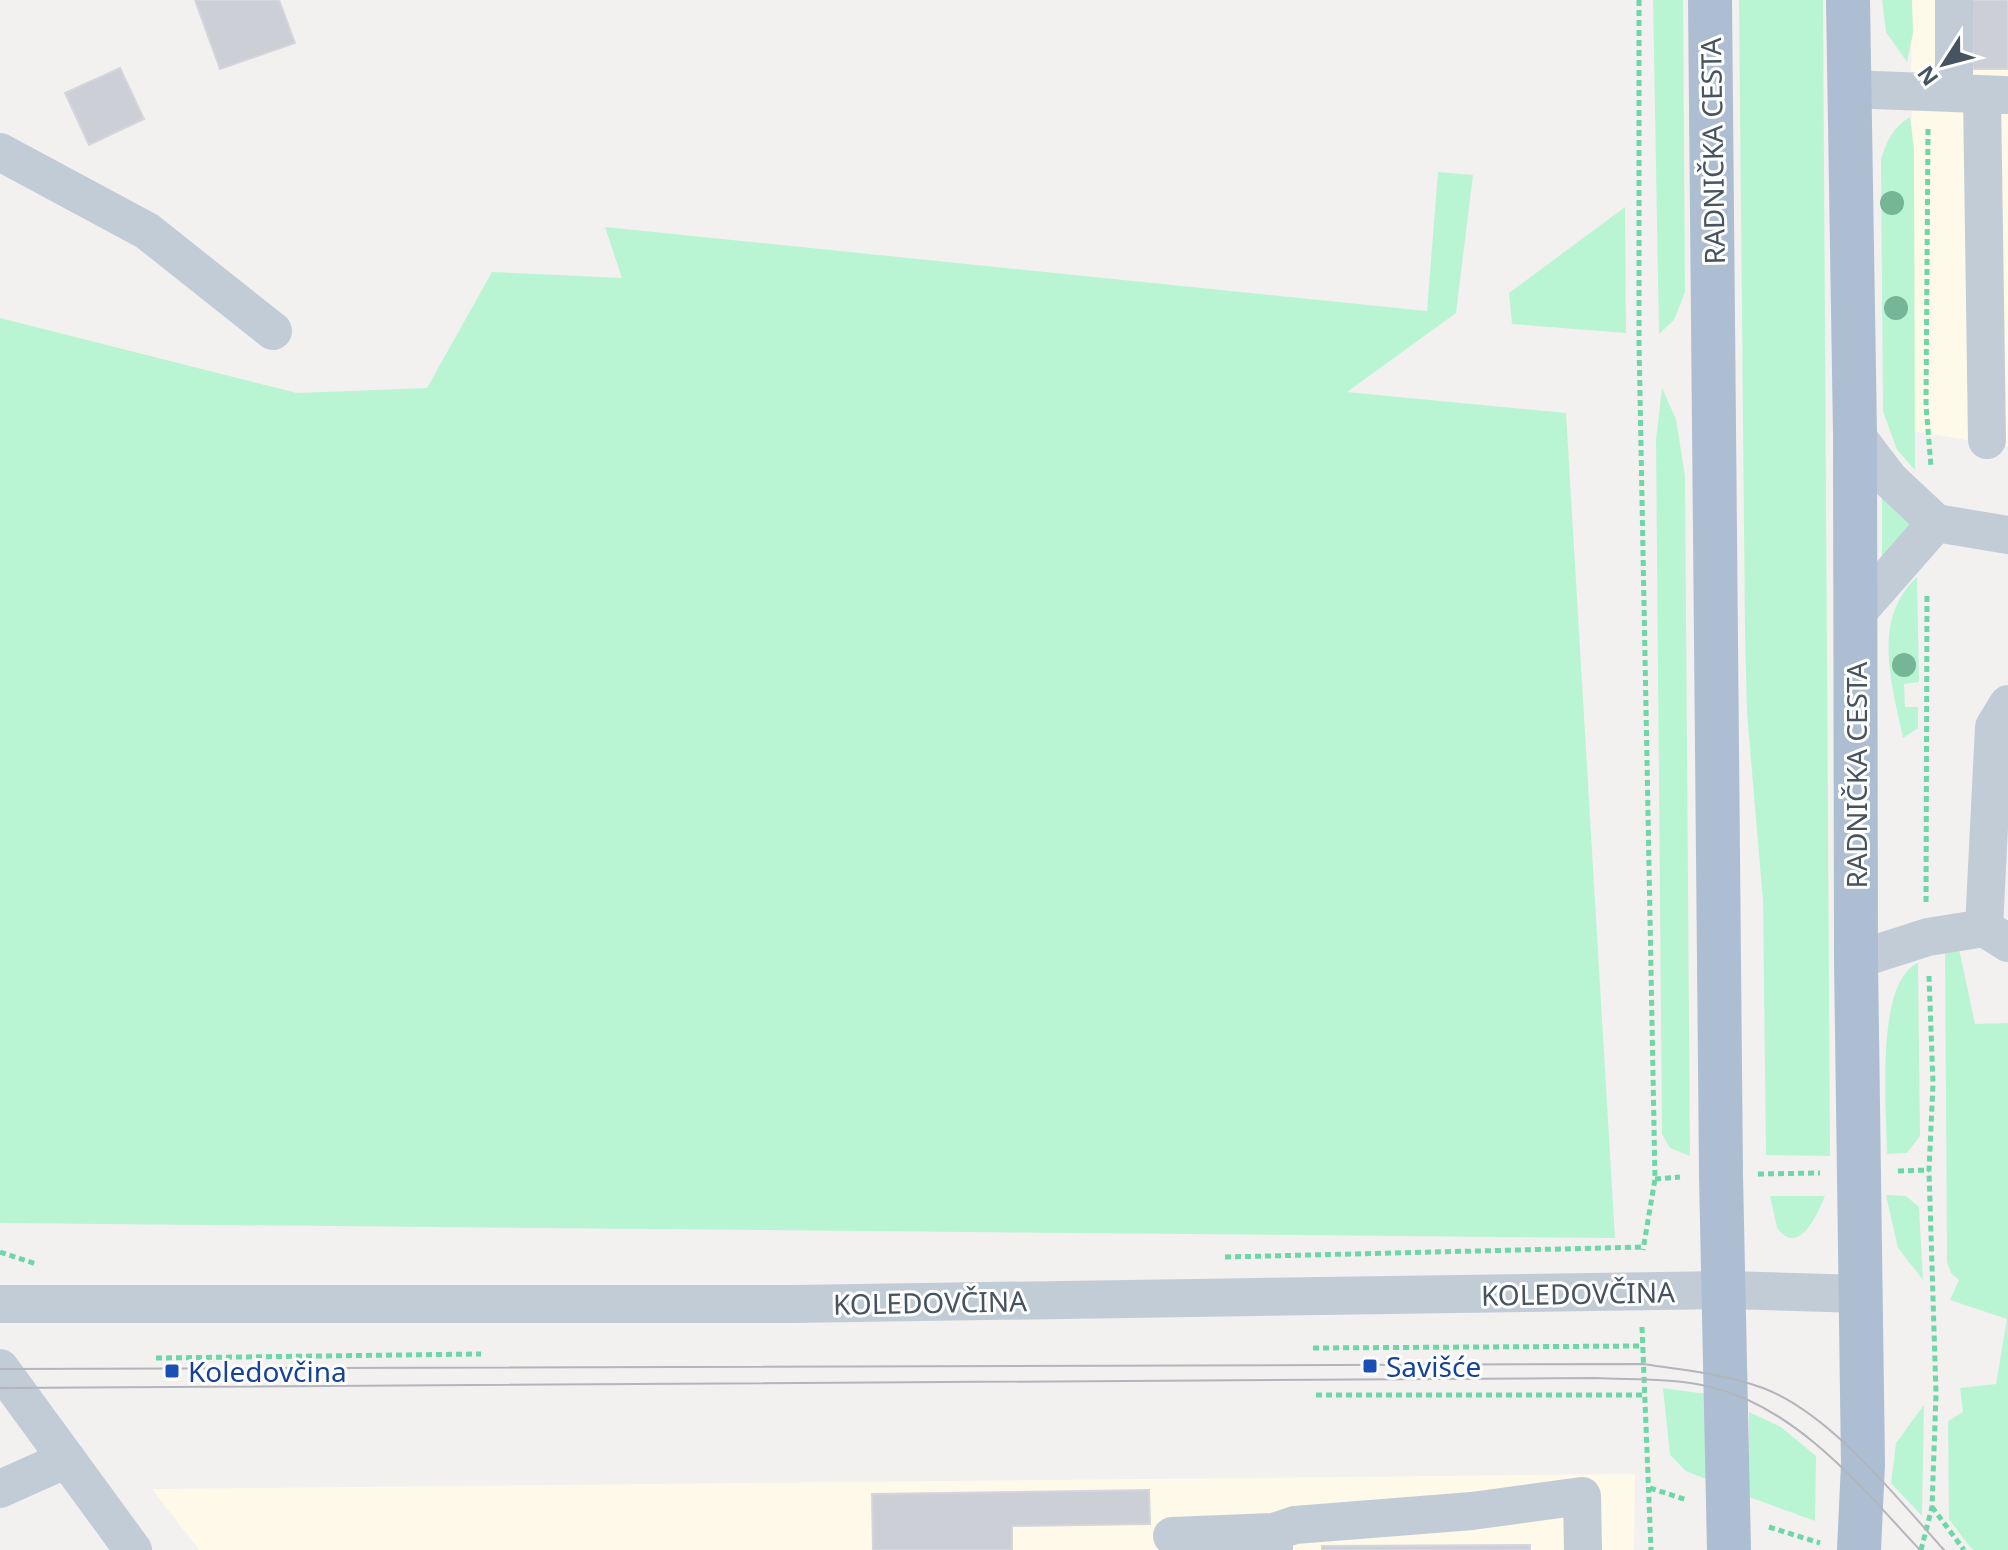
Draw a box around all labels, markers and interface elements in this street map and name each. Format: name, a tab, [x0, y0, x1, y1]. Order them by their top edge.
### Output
north arrow	[1904, 24, 1984, 104]
street label: RADNIČKA CESTA	[1691, 37, 1733, 265]
text: N	[1910, 60, 1944, 92]
street label: RADNIČKA CESTA	[1837, 661, 1875, 888]
street label: KOLEDOVČINA	[1481, 1272, 1675, 1314]
street label: KOLEDOVČINA	[833, 1281, 1027, 1323]
place label: Savišće	[1386, 1347, 1481, 1385]
place label: Koledovčina	[188, 1352, 347, 1390]
marker: Savišće	[1361, 1357, 1379, 1375]
marker: Koledovčina	[163, 1362, 181, 1380]

